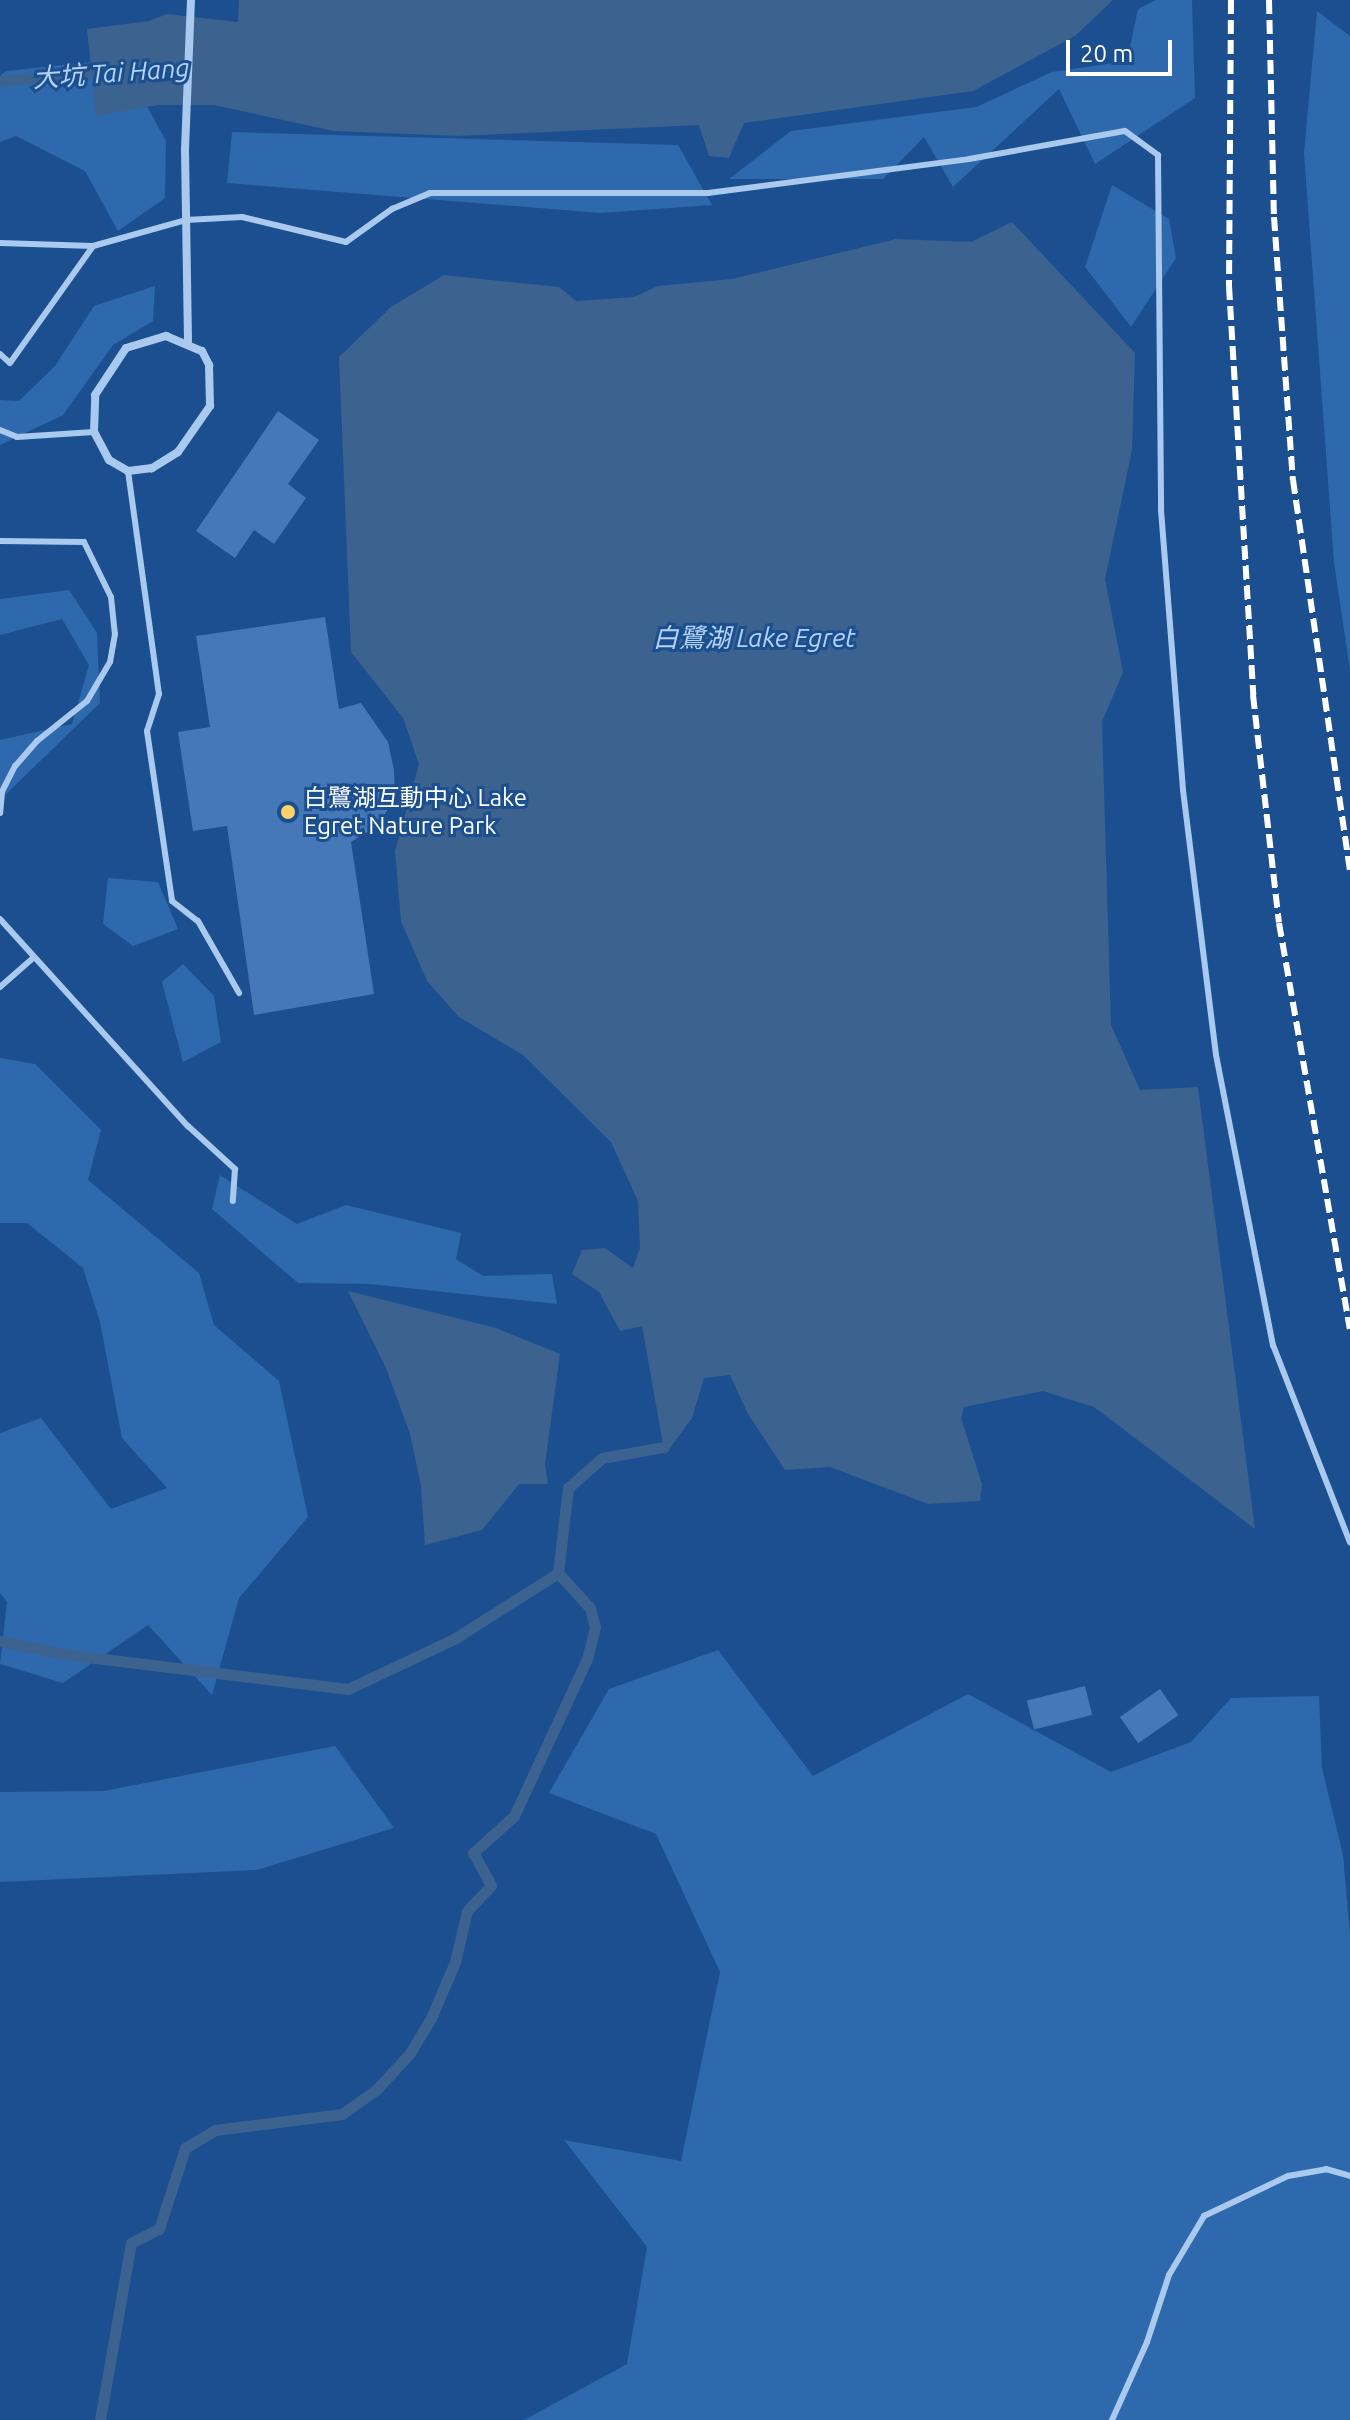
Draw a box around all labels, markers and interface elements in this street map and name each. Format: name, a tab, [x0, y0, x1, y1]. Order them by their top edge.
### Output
scale bar	[1070, 24, 1176, 74]
text: 20 m	[1080, 40, 1133, 67]
water label: 大坑 Tai Hang	[32, 52, 190, 94]
water label: 白鷺湖 Lake Egret	[653, 622, 855, 654]
place label: 白鷺湖互動中心 Lake Egret Nature Park	[304, 784, 527, 840]
marker: 白鷺湖互動中心 Lake Egret Nature Park	[279, 803, 297, 821]

